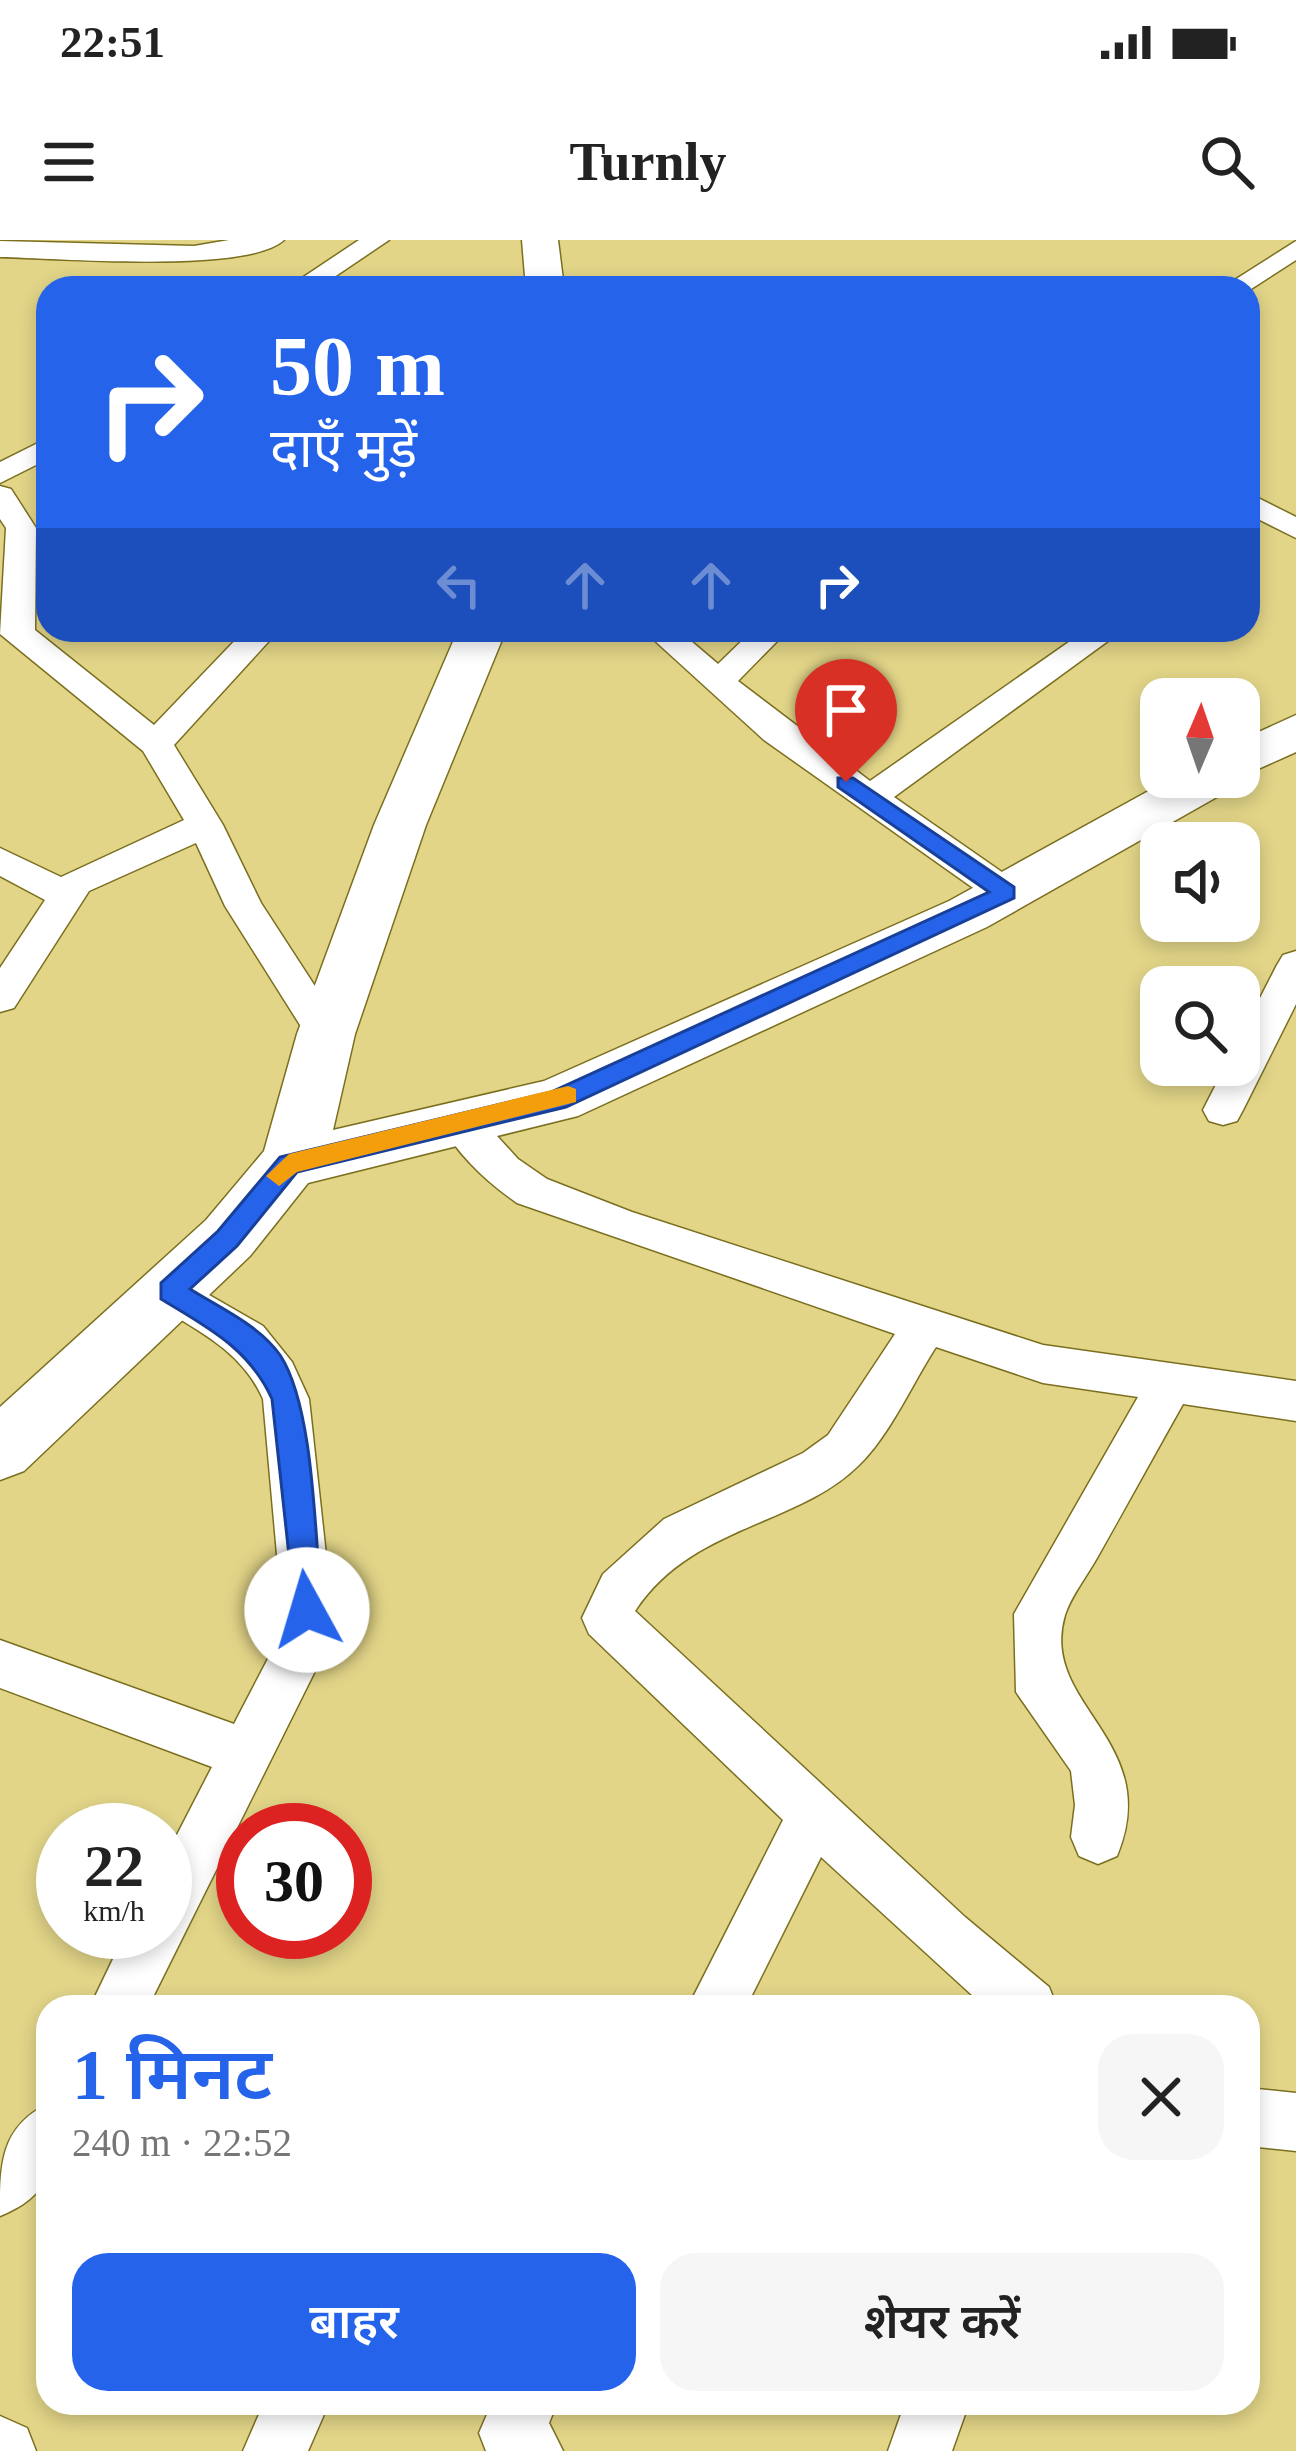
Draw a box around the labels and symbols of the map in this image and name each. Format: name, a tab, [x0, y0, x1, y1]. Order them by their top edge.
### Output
pin	[795, 659, 897, 782]
north arrow	[1140, 678, 1260, 798]
position arrow	[244, 1547, 370, 1673]
speed limit sign: 30	[216, 1803, 372, 1959]

